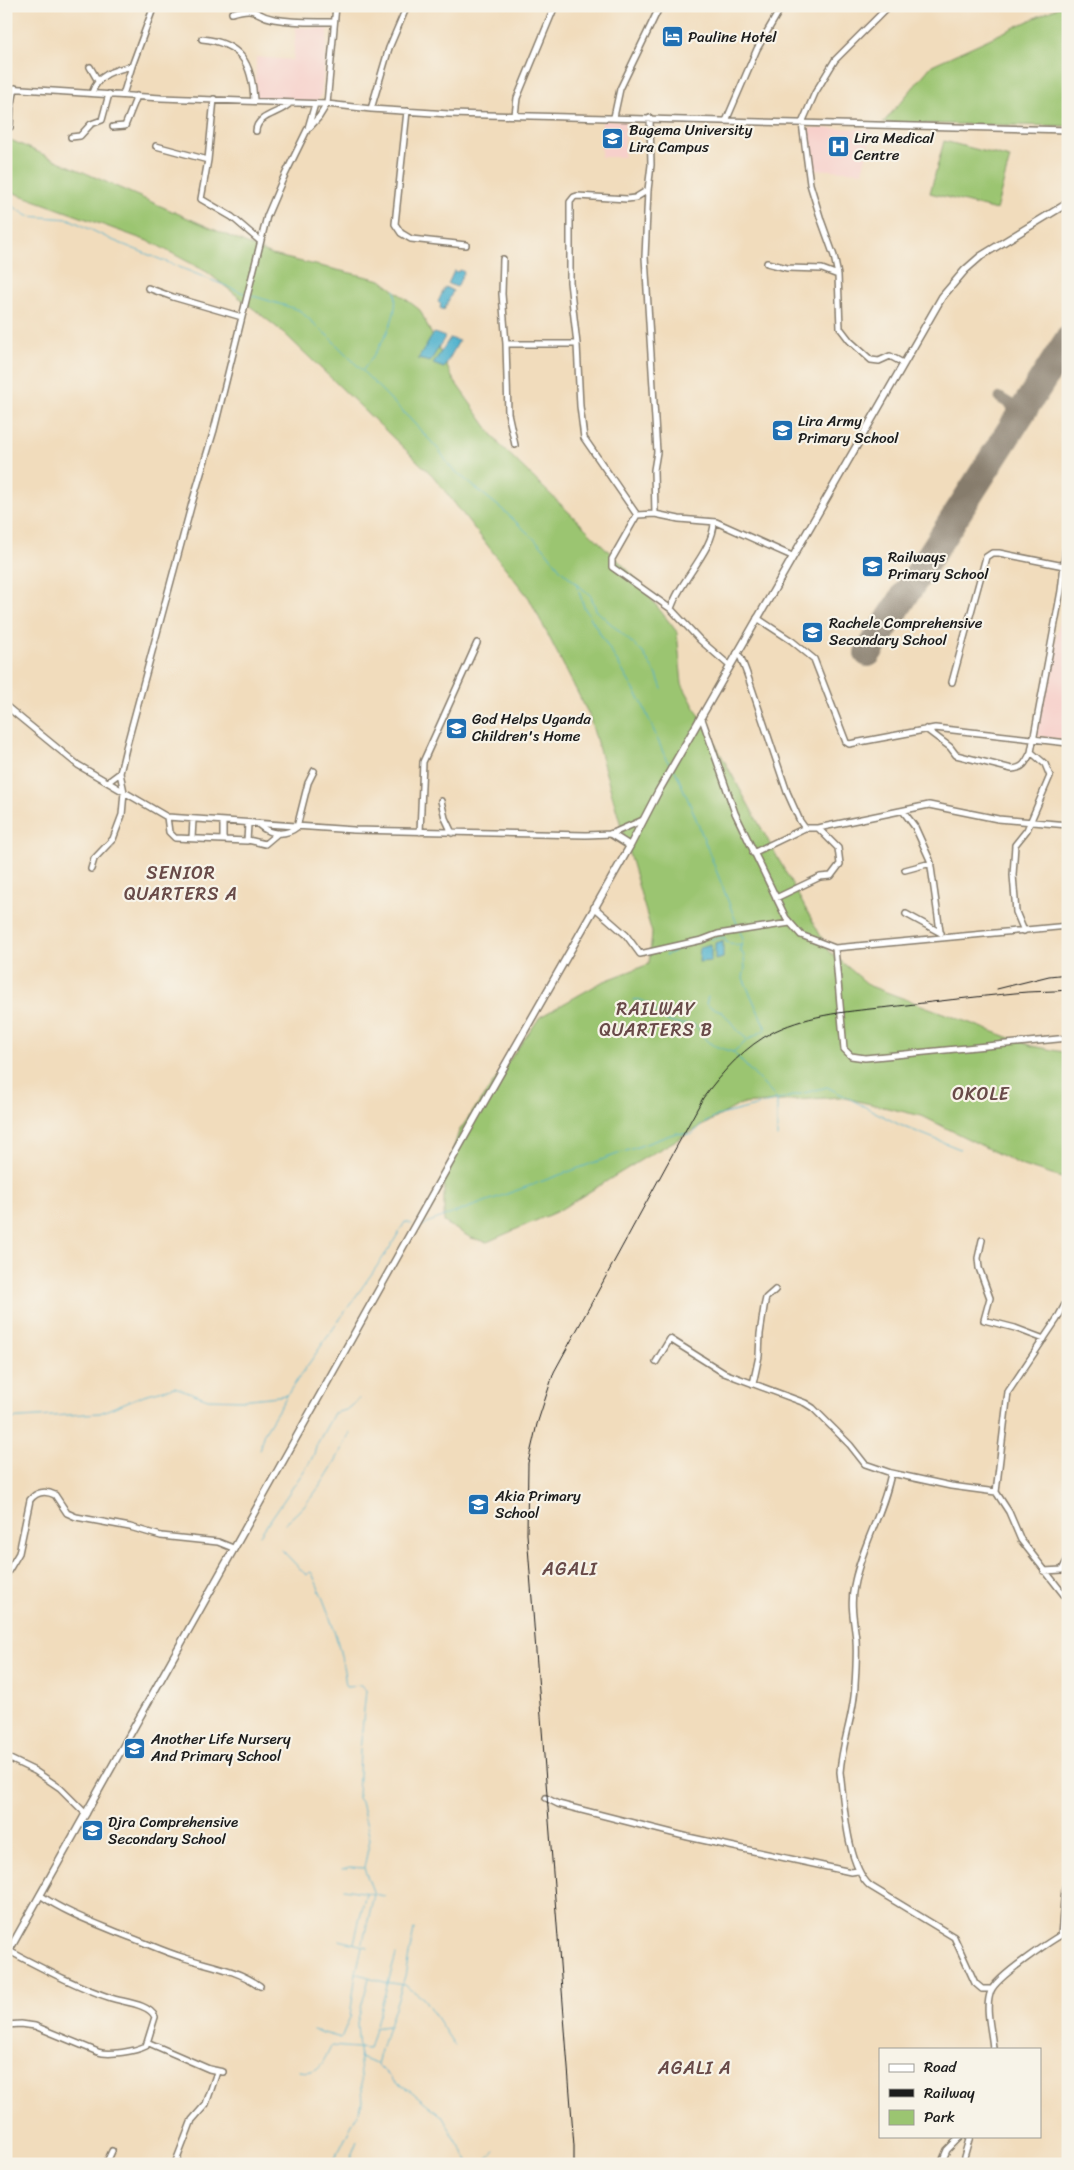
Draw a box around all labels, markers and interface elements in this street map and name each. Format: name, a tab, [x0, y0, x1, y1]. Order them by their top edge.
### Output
place label: Pauline Hotel	[688, 24, 777, 50]
hotel icon: Pauline Hotel	[660, 25, 684, 49]
place label: Bugema University Lira Campus	[629, 117, 753, 160]
place label: Lira Medical Centre	[854, 125, 935, 168]
school or university icon: Bugema University Lira Campus	[601, 127, 625, 151]
hospital icon: Lira Medical Centre	[826, 135, 850, 159]
place label: Lira Army Primary School	[798, 408, 899, 451]
school or university icon: Lira Army Primary School	[770, 418, 794, 442]
place label: Railways Primary School	[888, 544, 989, 587]
school or university icon: Railways Primary School	[860, 554, 884, 578]
place label: Rachele Comprehensive Secondary School	[829, 610, 983, 653]
school or university icon: Rachele Comprehensive Secondary School	[801, 620, 825, 644]
place label: God Helps Uganda Children's Home	[472, 706, 591, 749]
school or university icon: God Helps Uganda Children's Home	[444, 716, 468, 740]
district label: SENIOR QUARTERS A	[124, 857, 238, 910]
district label: RAILWAY QUARTERS B	[599, 993, 713, 1046]
district label: OKOLE	[952, 1078, 1010, 1110]
place label: Akia Primary School	[494, 1483, 581, 1526]
school or university icon: Akia Primary School	[467, 1493, 491, 1517]
district label: AGALI	[541, 1553, 599, 1585]
place label: Another Life Nursery And Primary School	[150, 1726, 291, 1769]
school or university icon: Another Life Nursery And Primary School	[123, 1736, 147, 1760]
place label: Djra Comprehensive Secondary School	[108, 1809, 238, 1852]
school or university icon: Djra Comprehensive Secondary School	[80, 1819, 104, 1843]
legend	[879, 2048, 1042, 2138]
district label: AGALI A	[657, 2052, 732, 2084]
text: Road	[924, 2054, 957, 2080]
text: Railway	[924, 2080, 975, 2106]
text: Park	[924, 2104, 955, 2130]

